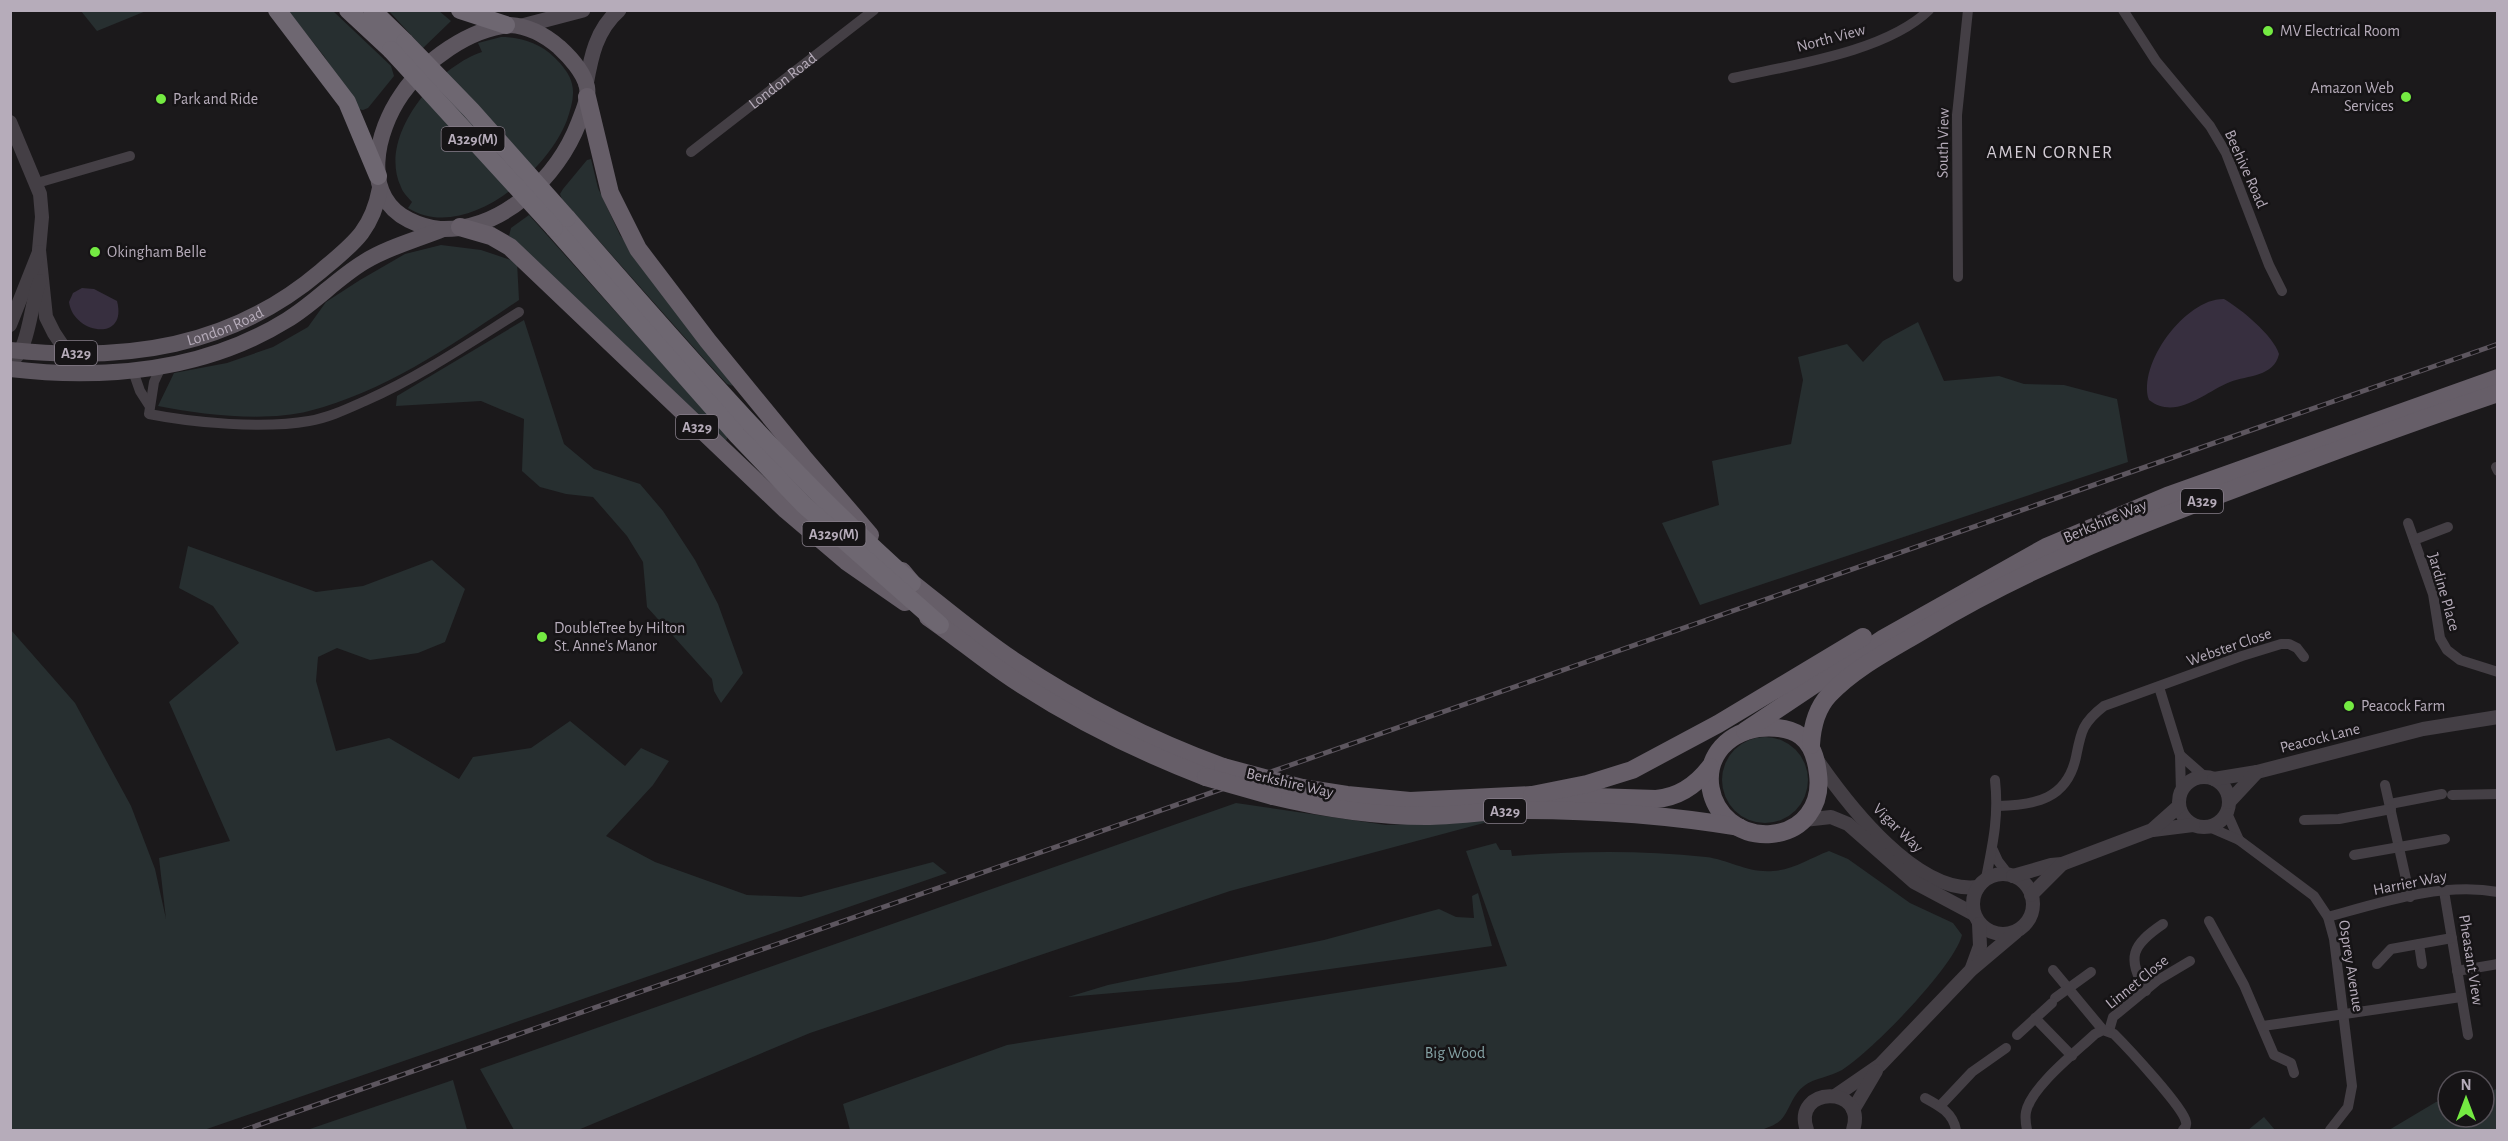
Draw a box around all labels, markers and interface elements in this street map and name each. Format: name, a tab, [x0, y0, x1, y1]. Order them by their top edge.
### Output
street label: North View	[1795, 21, 1867, 55]
place label: MV Electrical Room	[2280, 23, 2400, 39]
marker: MV Electrical Room	[2261, 24, 2275, 38]
street label: London Road	[746, 50, 820, 112]
place label: Amazon Web Services	[2311, 80, 2394, 114]
marker: Amazon Web Services	[2399, 90, 2413, 104]
place label: Park and Ride	[173, 91, 258, 107]
marker: Park and Ride	[154, 92, 168, 106]
street label: South View	[1934, 107, 1952, 178]
road number: A329(M)	[442, 127, 504, 151]
street label: Beehive Road	[2222, 127, 2270, 211]
district label: AMEN CORNER	[1987, 144, 2113, 162]
place label: Okingham Belle	[107, 244, 206, 260]
marker: Okingham Belle	[88, 245, 102, 259]
street label: London Road	[185, 304, 266, 349]
road number: A329	[55, 341, 97, 365]
road number: A329	[676, 415, 718, 439]
road number: A329	[2181, 489, 2223, 513]
street label: Berkshire Way	[2061, 496, 2150, 547]
road number: A329(M)	[802, 522, 866, 546]
street label: Jardine Place	[2425, 551, 2463, 633]
place label: DoubleTree by Hilton St. Anne's Manor	[554, 620, 685, 654]
street label: Webster Close	[2185, 625, 2273, 669]
marker: DoubleTree by Hilton St. Anne's Manor	[535, 630, 549, 644]
place label: Peacock Farm	[2361, 698, 2445, 714]
marker: Peacock Farm	[2342, 699, 2356, 713]
street label: Peacock Lane	[2278, 720, 2362, 756]
street label: Berkshire Way	[1245, 765, 1335, 802]
road number: A329	[1484, 799, 1526, 823]
street label: Vigar Way	[1869, 800, 1926, 856]
street label: Harrier Way	[2372, 868, 2449, 899]
street label: Pheasant View	[2456, 914, 2486, 1007]
street label: Osprey Avenue	[2335, 919, 2366, 1013]
street label: Linnet Close	[2103, 952, 2171, 1012]
park label: Big Wood	[1425, 1045, 1485, 1061]
north arrow	[2436, 1069, 2496, 1129]
text: N	[2460, 1077, 2472, 1093]

